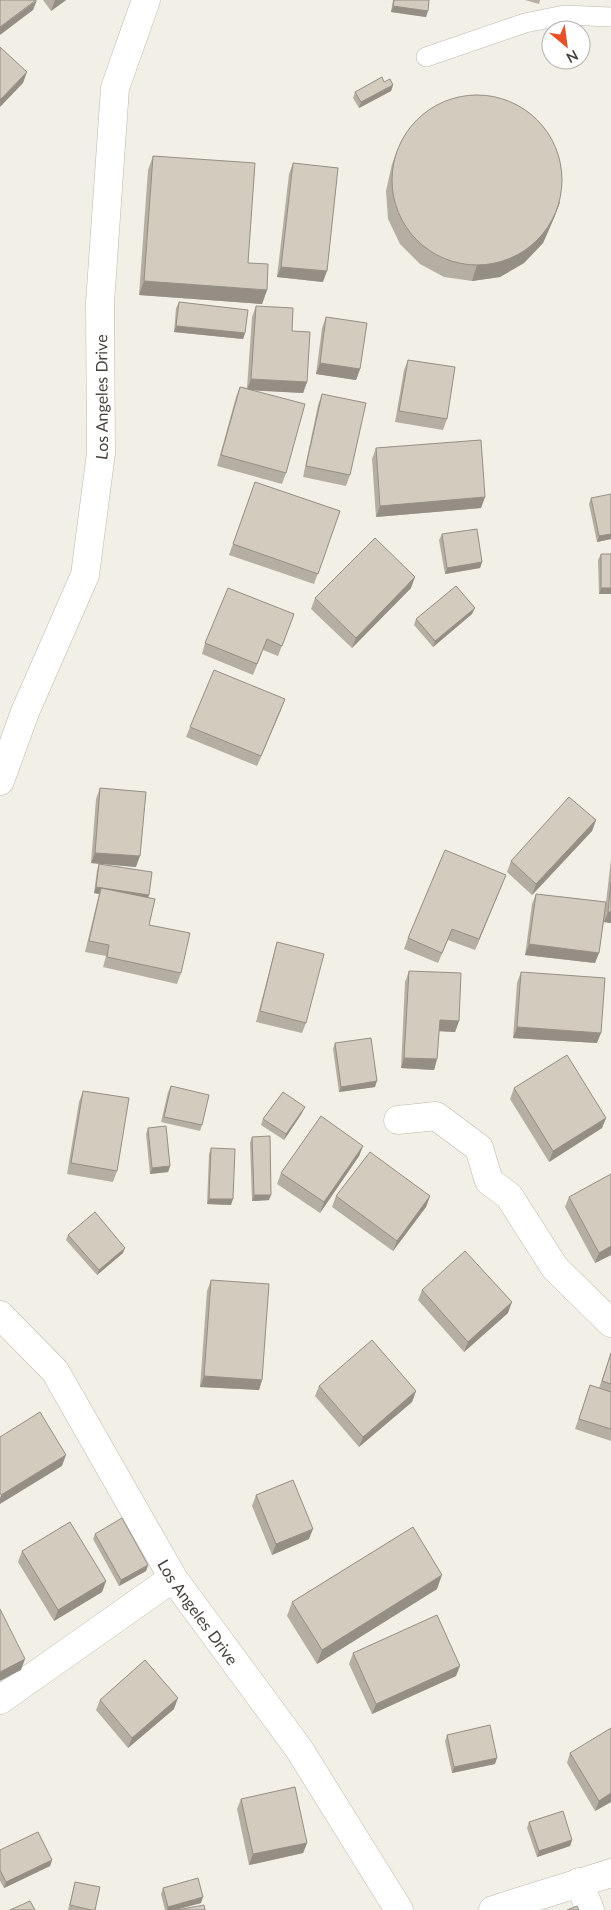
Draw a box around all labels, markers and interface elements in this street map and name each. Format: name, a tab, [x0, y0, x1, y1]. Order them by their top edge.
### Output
north arrow	[541, 20, 591, 70]
text: N	[564, 47, 581, 67]
street label: Los Angeles Drive	[91, 334, 111, 461]
street label: Los Angeles Drive	[155, 1556, 243, 1668]

